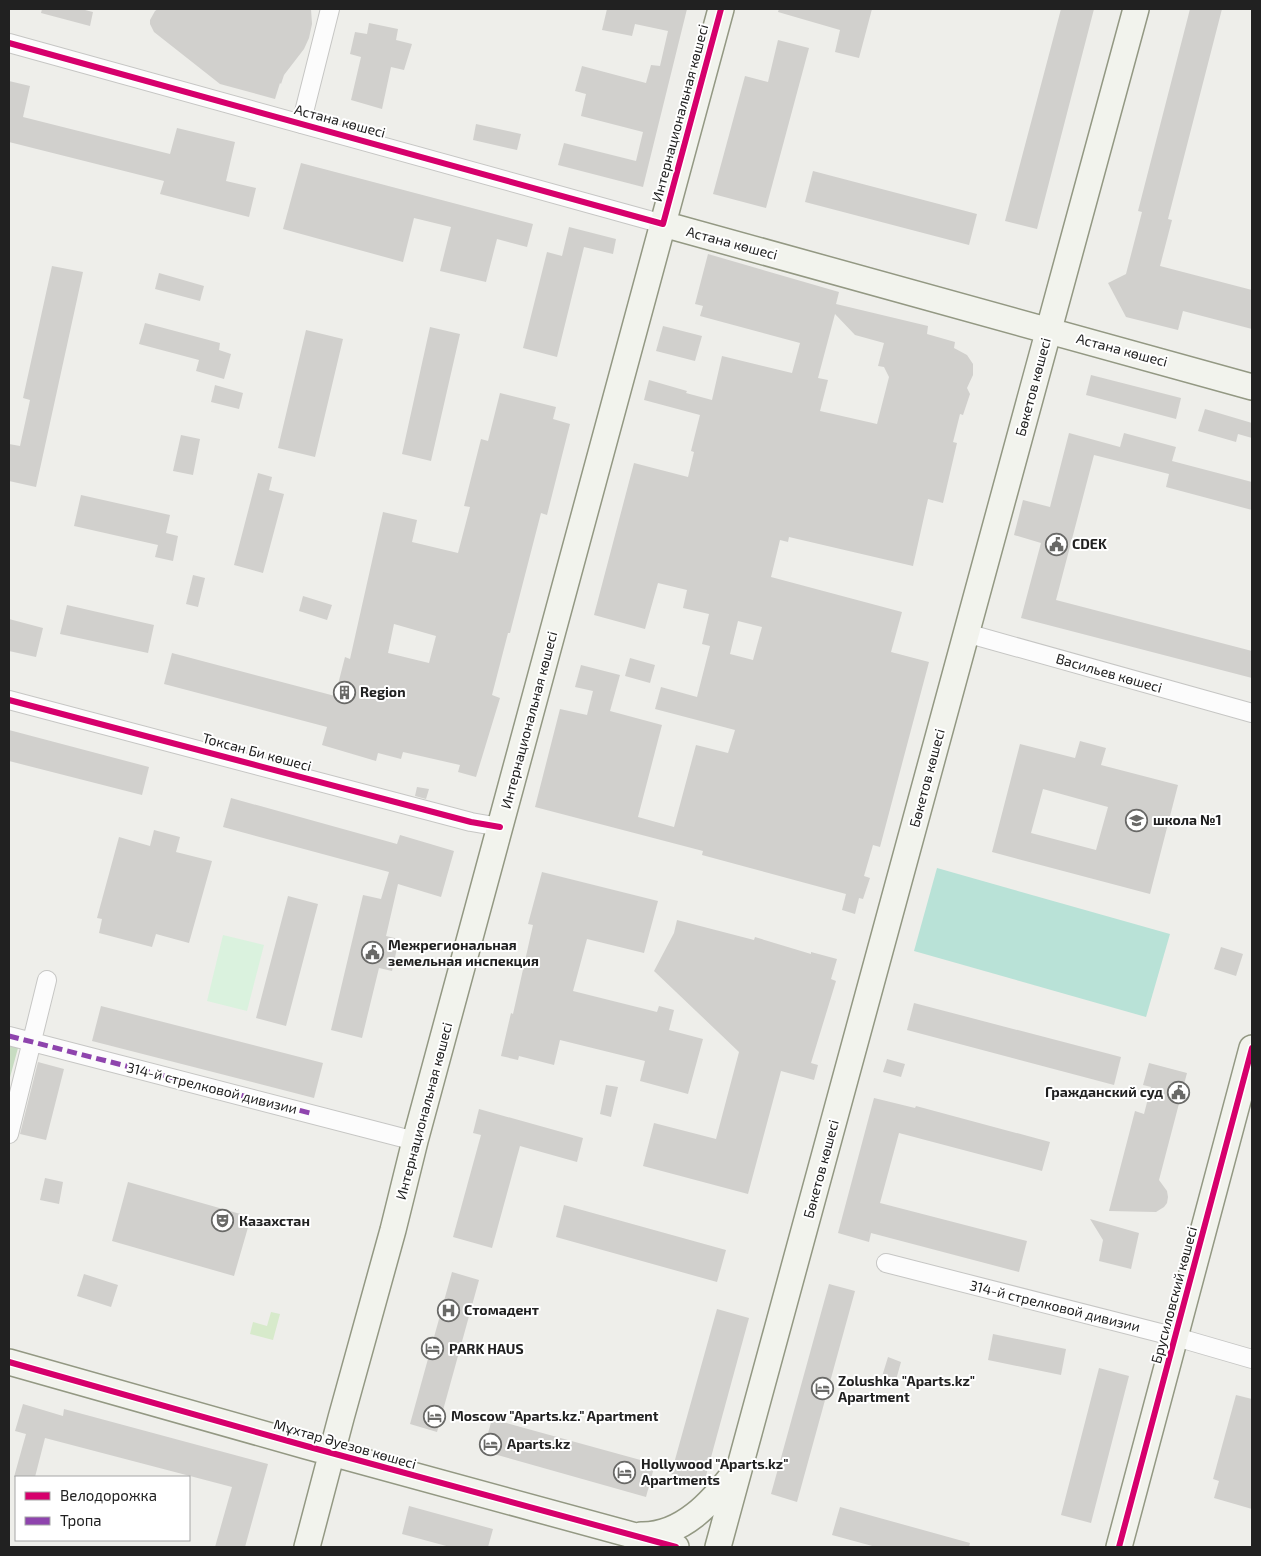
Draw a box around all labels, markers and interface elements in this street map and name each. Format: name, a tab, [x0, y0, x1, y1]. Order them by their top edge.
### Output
street label: Интернациональная көшесі	[648, 22, 711, 203]
street label: Астана көшесі	[293, 100, 388, 141]
street label: Астана көшесі	[685, 222, 780, 263]
street label: Астана көшесі	[1075, 329, 1170, 370]
street label: Бөкетов көшесі	[1011, 336, 1054, 438]
public building icon: CDEK	[1044, 532, 1068, 556]
place label: CDEK	[1072, 535, 1107, 552]
street label: Интернациональная көшесі	[497, 629, 560, 810]
street label: Васильев көшесі	[1054, 649, 1164, 696]
building icon: Region	[332, 680, 356, 704]
place label: Region	[360, 683, 406, 700]
street label: Бөкетов көшесі	[905, 727, 948, 829]
street label: Токсан Би көшесі	[201, 729, 314, 774]
school or university icon: школа №1	[1125, 808, 1149, 832]
place label: школа №1	[1153, 811, 1222, 828]
place label: Межрегиональная земельная инспекция	[388, 936, 539, 969]
public building icon: Межрегиональная земельная инспекция	[360, 941, 384, 965]
street label: Интернациональная көшесі	[392, 1020, 455, 1201]
street label: 314-й стрелковой дивизии	[125, 1058, 299, 1117]
public building icon: Гражданский суд	[1167, 1080, 1191, 1104]
place label: Гражданский суд	[1045, 1083, 1163, 1100]
street label: Бөкетов көшесі	[799, 1118, 842, 1220]
theatre icon: Казахстан	[211, 1209, 235, 1233]
place label: Казахстан	[239, 1212, 310, 1229]
street label: Брусиловский көшесі	[1147, 1224, 1200, 1365]
street label: 314-й стрелковой дивизии	[968, 1276, 1142, 1335]
hospital icon: Стомадент	[436, 1298, 460, 1322]
place label: Стомадент	[464, 1301, 539, 1318]
hotel icon: PARK HAUS	[421, 1337, 445, 1361]
place label: PARK HAUS	[449, 1340, 524, 1357]
place label: Zolushka "Aparts.kz" Apartment	[838, 1372, 975, 1405]
hotel icon: Zolushka "Aparts.kz" Apartment	[810, 1377, 834, 1401]
hotel icon: Moscow "Aparts.kz." Apartment	[423, 1404, 447, 1428]
place label: Moscow "Aparts.kz." Apartment	[451, 1407, 659, 1424]
street label: Мұхтар Әуезов көшесі	[272, 1415, 418, 1472]
hotel icon: Aparts.kz	[479, 1432, 503, 1456]
place label: Aparts.kz	[507, 1435, 570, 1452]
place label: Hollywood "Aparts.kz" Apartments	[641, 1455, 788, 1488]
hotel icon: Hollywood "Aparts.kz" Apartments	[613, 1460, 637, 1484]
legend	[15, 1476, 190, 1541]
text: Велодорожка	[60, 1486, 157, 1504]
text: Тропа	[60, 1511, 102, 1529]

